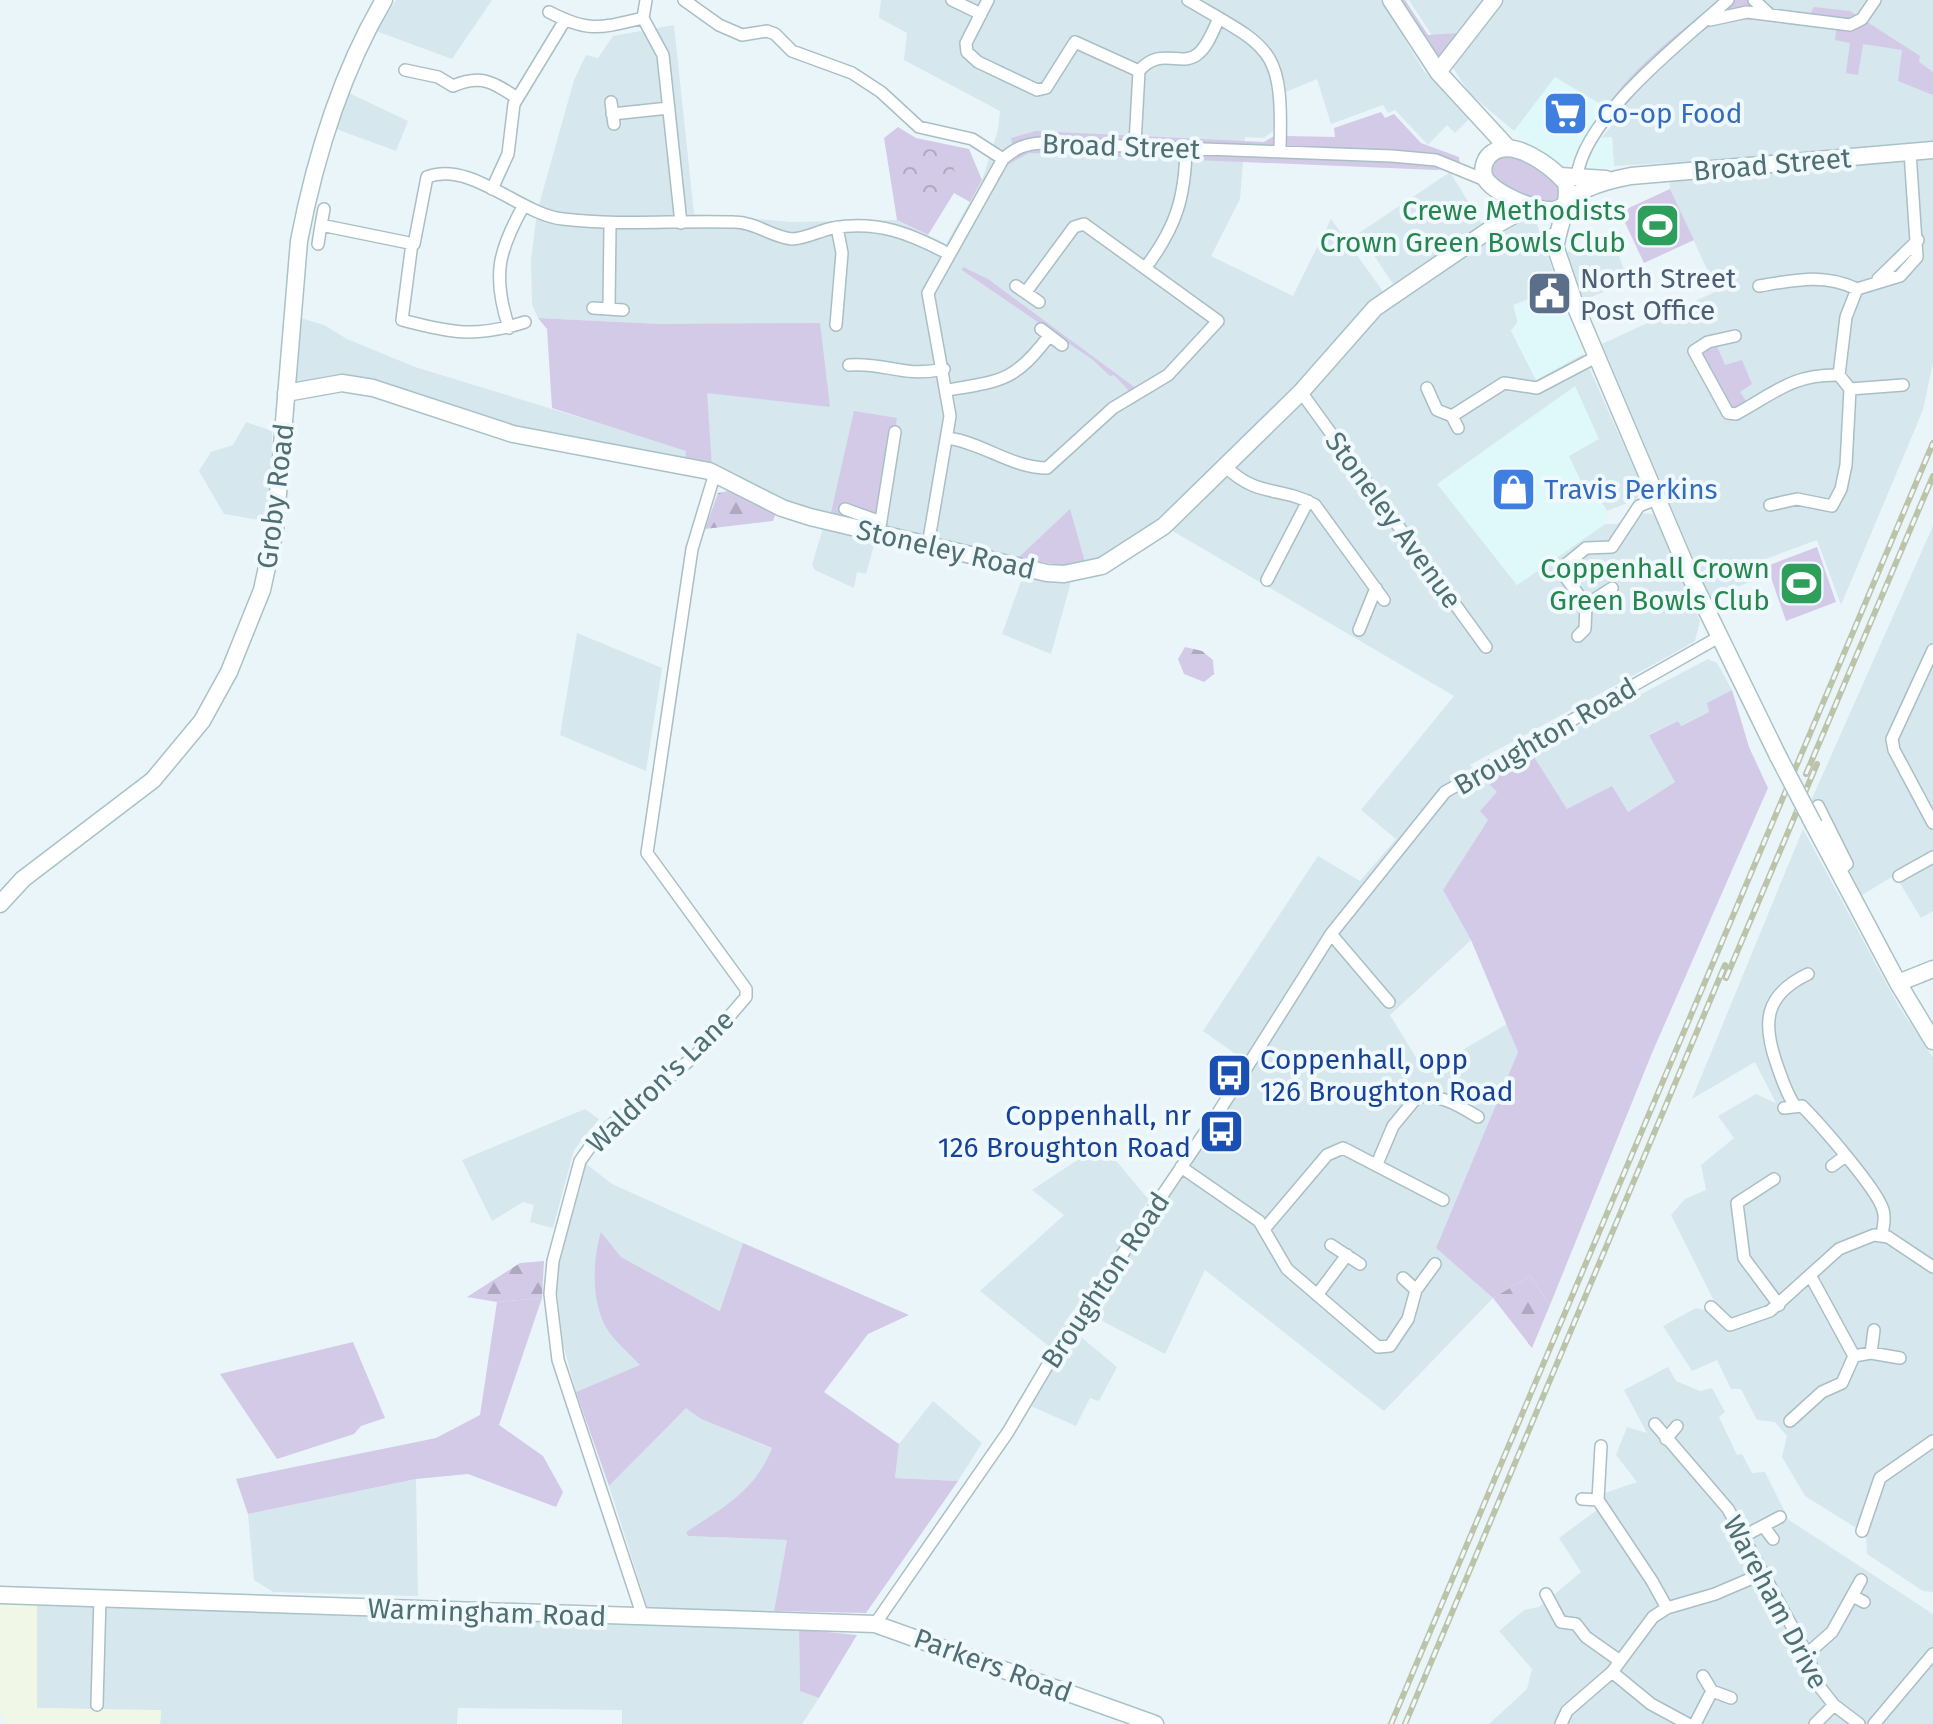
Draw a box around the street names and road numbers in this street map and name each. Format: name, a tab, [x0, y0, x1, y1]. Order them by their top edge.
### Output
street label: Broad Street	[1041, 127, 1202, 166]
street label: Broad Street	[1692, 141, 1853, 188]
street label: Groby Road	[250, 421, 301, 571]
street label: Stoneley Avenue	[1318, 426, 1469, 615]
street label: Stoneley Road	[854, 513, 1038, 586]
street label: Broughton Road	[1448, 671, 1642, 802]
street label: Waldron's Lane	[580, 1003, 741, 1160]
street label: Broughton Road	[1034, 1186, 1176, 1375]
street label: Wareham Drive	[1716, 1510, 1835, 1695]
street label: Warmingham Road	[367, 1592, 607, 1633]
street label: Parkers Road	[909, 1622, 1076, 1709]

